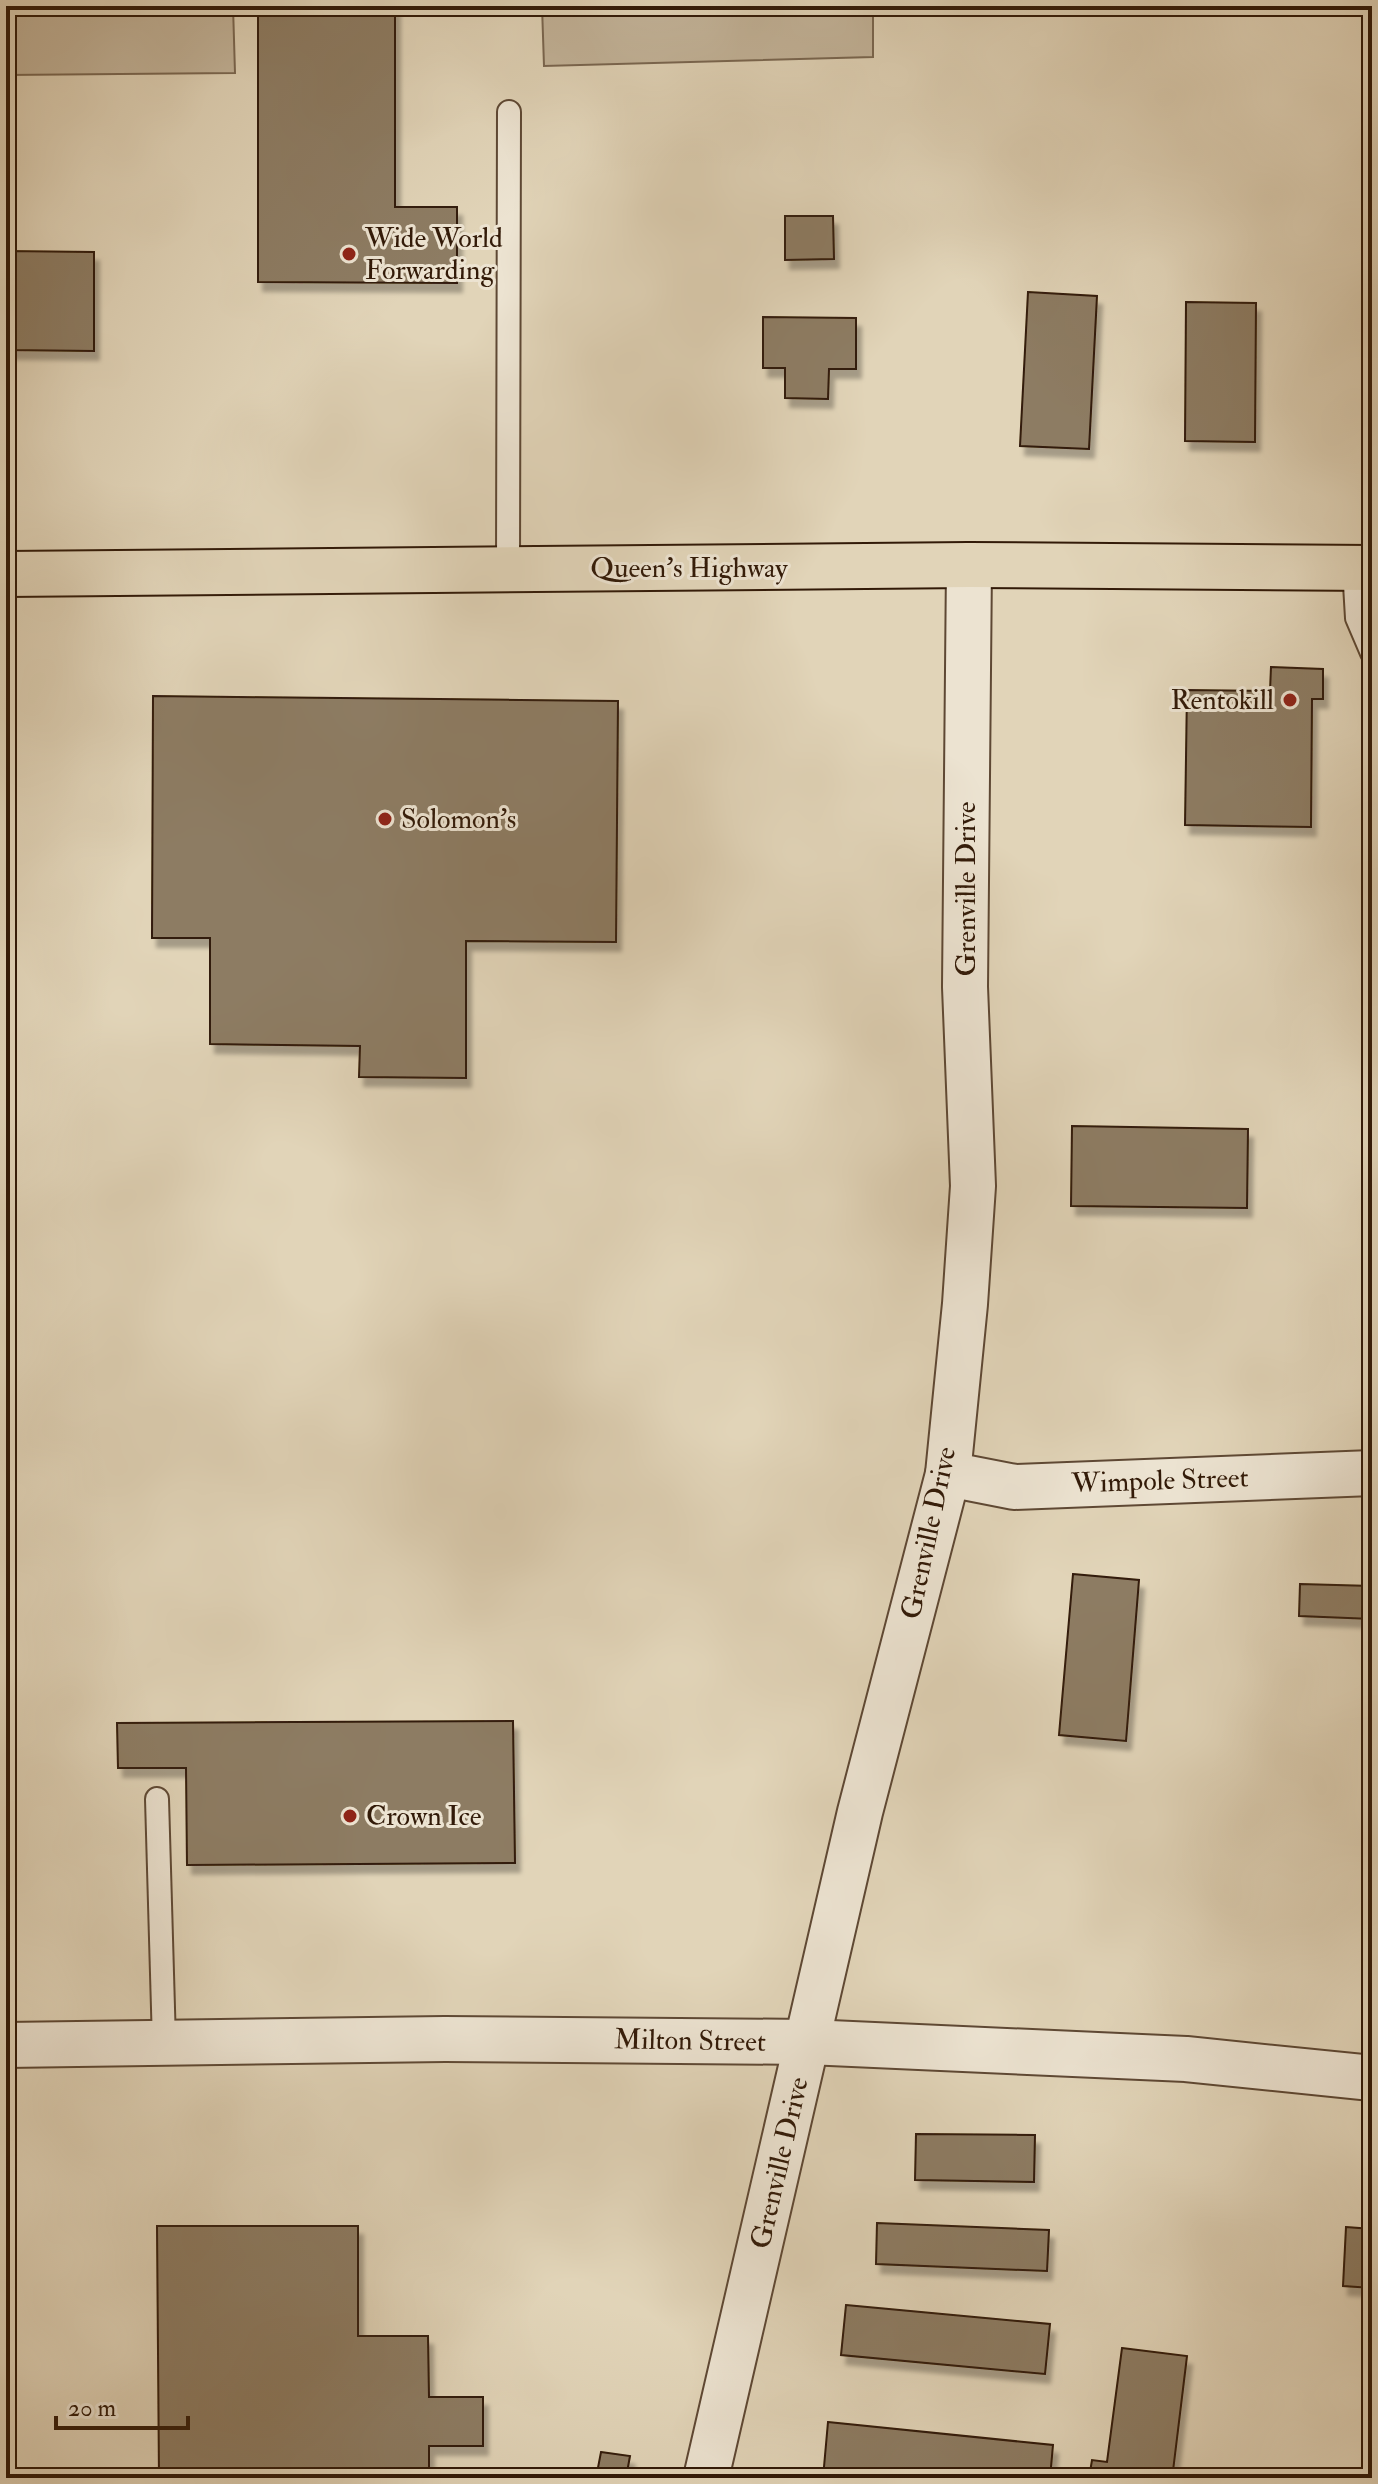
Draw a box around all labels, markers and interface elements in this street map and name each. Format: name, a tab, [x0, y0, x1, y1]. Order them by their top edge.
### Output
place label: Wide World Forwarding	[364, 221, 503, 288]
marker: Wide World Forwarding	[340, 245, 358, 263]
street label: Queen's Highway	[590, 551, 788, 586]
place label: Rentokill	[1171, 683, 1274, 718]
marker: Rentokill	[1281, 691, 1299, 709]
street label: Grenville Drive	[949, 801, 984, 977]
place label: Solomon's	[401, 802, 516, 837]
marker: Solomon's	[376, 810, 394, 828]
street label: Grenville Drive	[894, 1443, 964, 1622]
street label: Wimpole Street	[1070, 1460, 1249, 1502]
place label: Crown Ice	[366, 1799, 482, 1834]
marker: Crown Ice	[341, 1807, 359, 1825]
street label: Milton Street	[614, 2022, 766, 2060]
street label: Grenville Drive	[743, 2073, 817, 2252]
scale bar	[56, 2380, 188, 2430]
text: 20 m	[68, 2393, 117, 2424]

